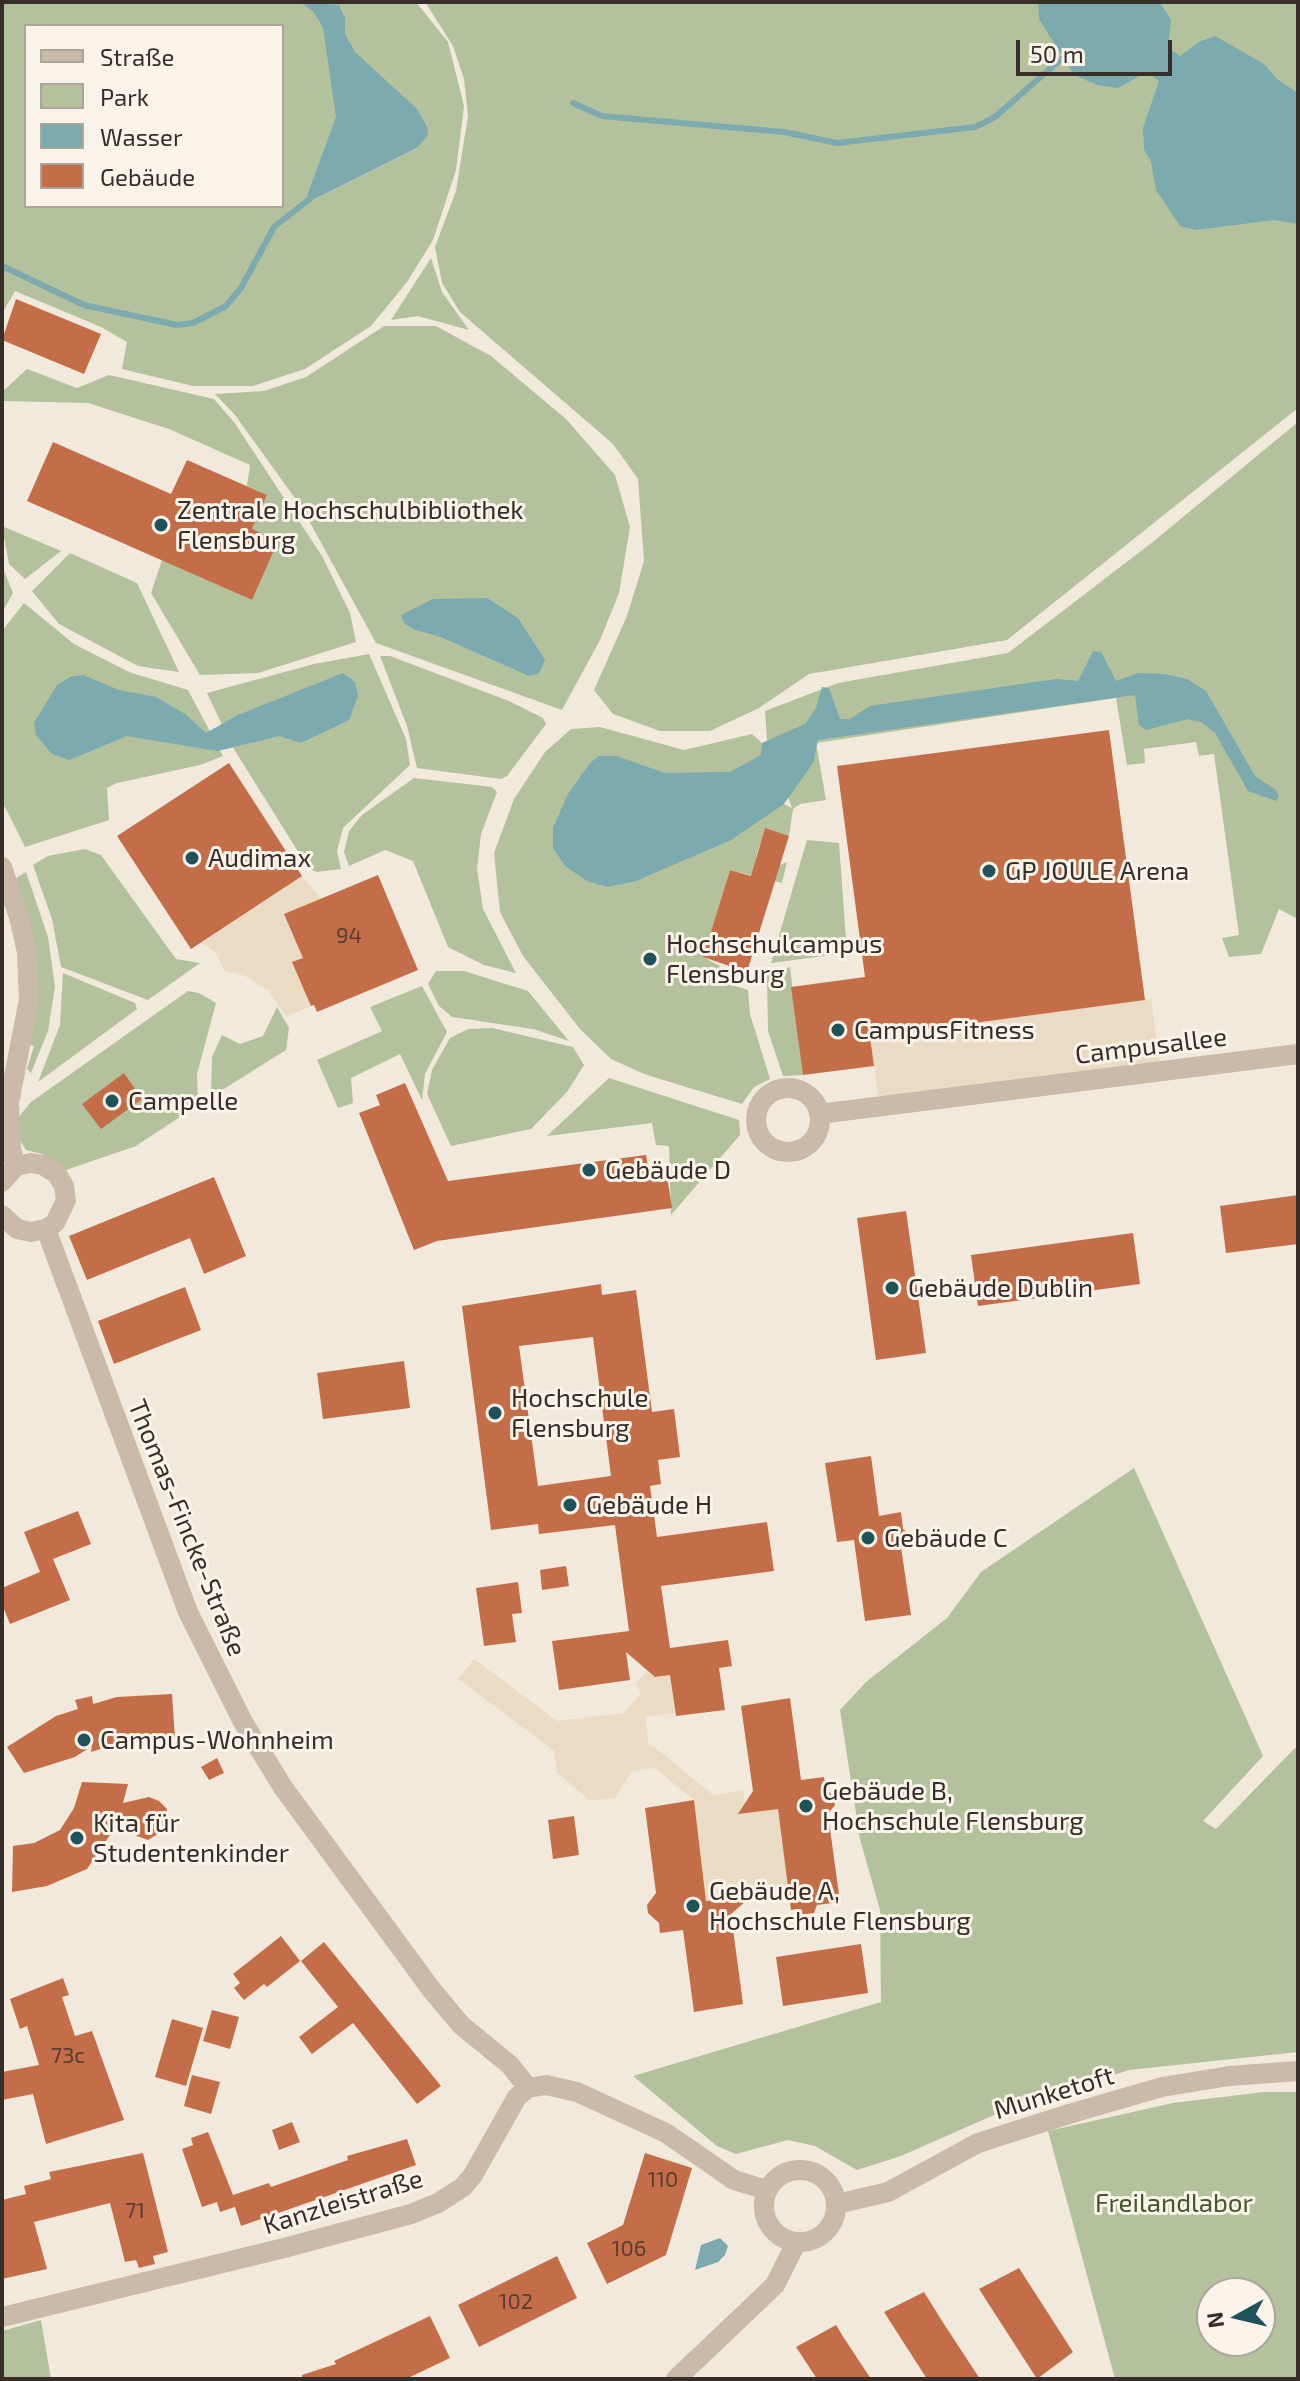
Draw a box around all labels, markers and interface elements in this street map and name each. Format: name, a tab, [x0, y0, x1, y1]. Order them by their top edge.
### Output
legend	[24, 24, 284, 208]
scale bar	[1020, 24, 1176, 74]
text: 50 m	[1030, 39, 1084, 68]
text: Straße	[100, 42, 174, 71]
text: Park	[100, 82, 149, 111]
text: Wasser	[100, 122, 183, 151]
text: Gebäude	[100, 162, 195, 191]
place label: Zentrale Hochschulbibliothek Flensburg	[177, 494, 524, 556]
marker: Zentrale Hochschulbibliothek Flensburg	[152, 516, 170, 534]
place label: Audimax	[208, 842, 311, 874]
marker: Audimax	[183, 849, 201, 867]
place label: GP JOULE Arena	[1005, 855, 1189, 887]
marker: GP JOULE Arena	[980, 862, 998, 880]
house number: 94	[336, 923, 362, 949]
place label: Hochschulcampus Flensburg	[666, 928, 882, 990]
marker: Hochschulcampus Flensburg	[641, 950, 659, 968]
place label: CampusFitness	[854, 1014, 1035, 1046]
marker: CampusFitness	[829, 1021, 847, 1039]
street label: Campusallee	[1073, 1021, 1229, 1071]
place label: Campelle	[128, 1085, 238, 1117]
marker: Campelle	[103, 1092, 121, 1110]
place label: Gebäude D	[605, 1154, 731, 1186]
marker: Gebäude D	[580, 1161, 598, 1179]
place label: Gebäude Dublin	[908, 1272, 1093, 1304]
marker: Gebäude Dublin	[883, 1279, 901, 1297]
place label: Hochschule Flensburg	[511, 1382, 648, 1444]
street label: Thomas-Fincke-Straße	[121, 1395, 253, 1661]
marker: Hochschule Flensburg	[486, 1404, 504, 1422]
place label: Gebäude H	[586, 1489, 712, 1521]
marker: Gebäude H	[561, 1496, 579, 1514]
place label: Gebäude C	[884, 1522, 1008, 1554]
marker: Gebäude C	[859, 1529, 877, 1547]
place label: Campus-Wohnheim	[100, 1724, 334, 1756]
marker: Campus-Wohnheim	[75, 1731, 93, 1749]
place label: Gebäude B, Hochschule Flensburg	[822, 1775, 1084, 1836]
marker: Gebäude B, Hochschule Flensburg	[797, 1797, 815, 1815]
place label: Kita für Studentenkinder	[93, 1807, 289, 1868]
marker: Kita für Studentenkinder	[68, 1829, 86, 1847]
place label: Gebäude A, Hochschule Flensburg	[709, 1875, 971, 1936]
marker: Gebäude A, Hochschule Flensburg	[684, 1897, 702, 1915]
house number: 73c	[51, 2043, 85, 2069]
street label: Munketoft	[990, 2060, 1118, 2126]
street label: Kanzleistraße	[259, 2163, 427, 2241]
house number: 110	[648, 2167, 678, 2193]
park label: Freilandlabor	[1095, 2187, 1253, 2219]
house number: 71	[125, 2198, 145, 2224]
house number: 106	[612, 2236, 646, 2262]
north arrow	[1196, 2277, 1276, 2357]
house number: 102	[499, 2289, 533, 2315]
text: N	[1200, 2310, 1228, 2330]

